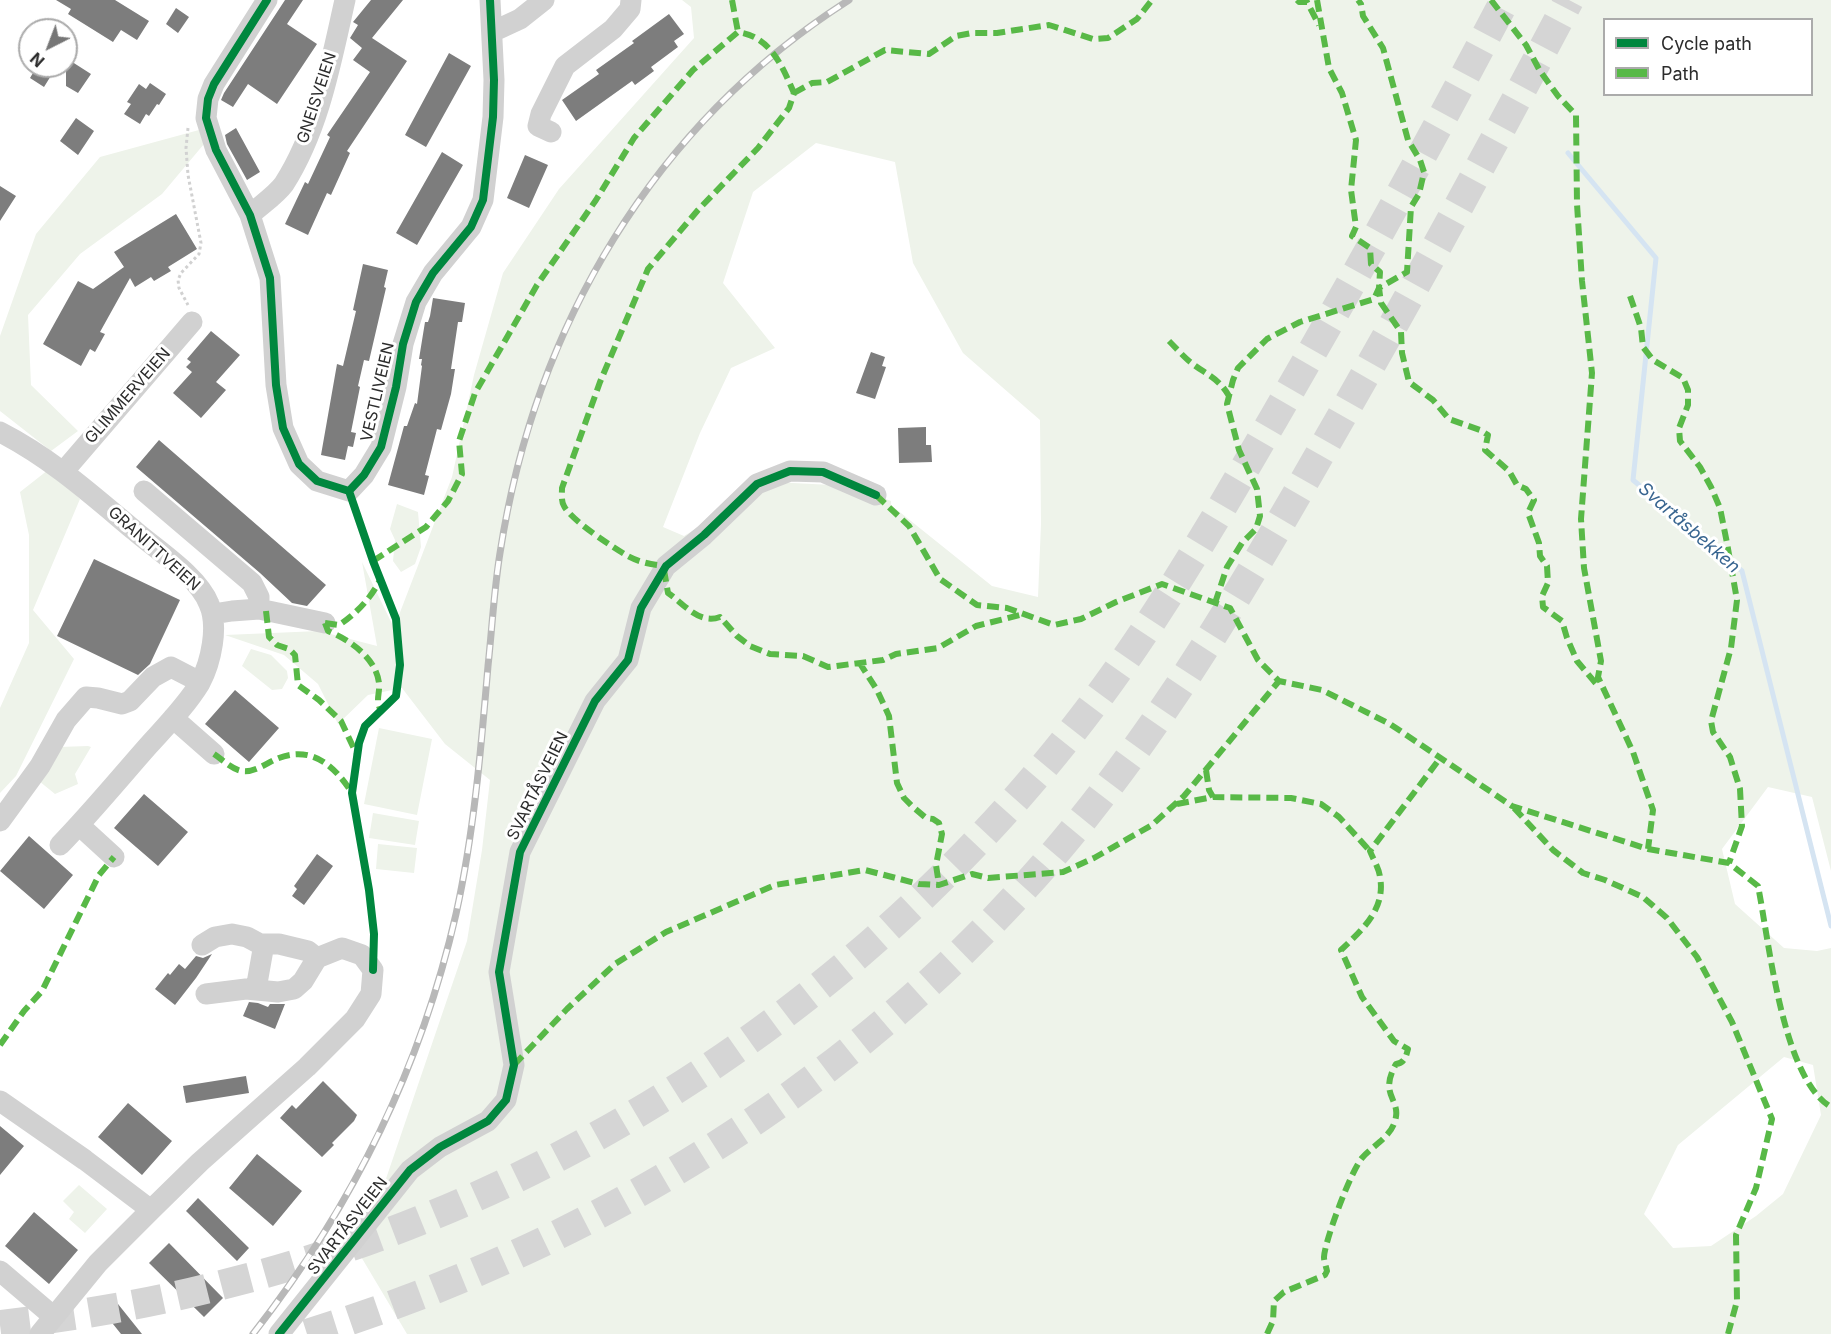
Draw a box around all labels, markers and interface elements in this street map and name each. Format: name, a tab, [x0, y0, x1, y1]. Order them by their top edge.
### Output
north arrow	[18, 18, 78, 78]
legend	[1603, 18, 1813, 96]
text: Cycle path	[1661, 33, 1752, 54]
text: N	[26, 48, 49, 71]
street label: GNEISVEIEN	[293, 50, 341, 146]
text: Path	[1661, 63, 1699, 84]
street label: VESTLIVEIEN	[357, 341, 399, 443]
street label: GLIMMERVEIEN	[81, 344, 175, 448]
water label: Svartåsbekken	[1634, 478, 1744, 578]
street label: GRANITTVEIEN	[104, 503, 204, 595]
street label: SVARTÅSVEIEN	[503, 729, 573, 843]
street label: SVARTÅSVEIEN	[304, 1173, 392, 1279]

